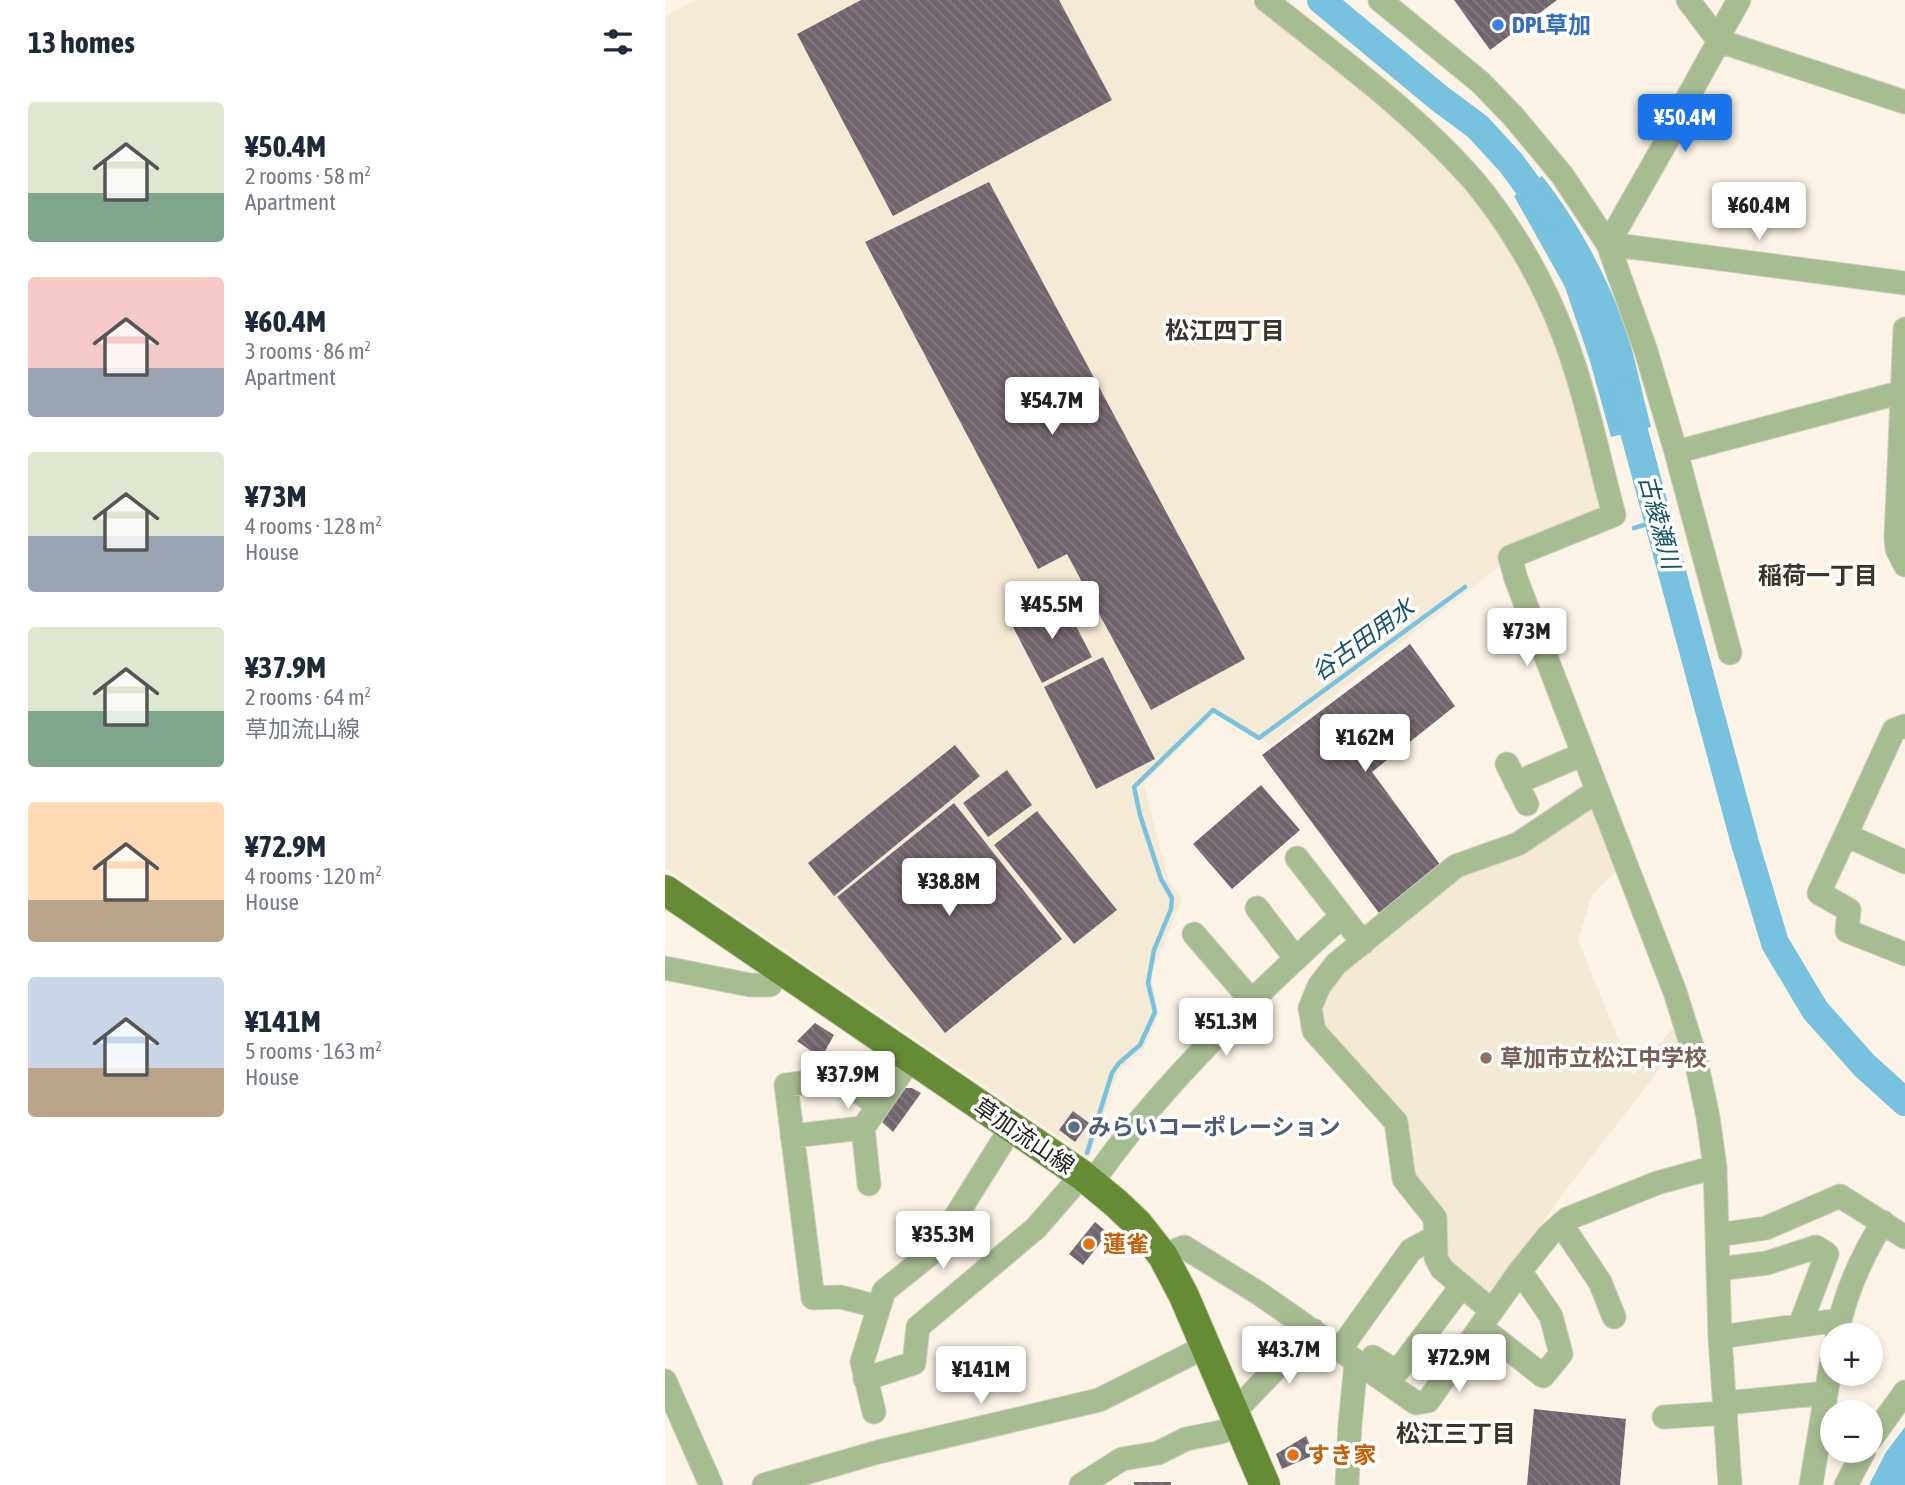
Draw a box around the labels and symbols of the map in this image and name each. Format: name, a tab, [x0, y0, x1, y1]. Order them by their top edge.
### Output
place label: DPL草加	[1512, 12, 1591, 38]
marker: DPL草加	[1490, 17, 1506, 33]
pin: ¥50.4M	[1628, 94, 1742, 154]
pin: ¥60.4M	[1702, 182, 1816, 242]
district label: 松江四丁目	[1165, 317, 1285, 344]
pin: ¥54.7M	[995, 378, 1109, 437]
water label: 古綾瀬川	[1634, 472, 1686, 575]
district label: 稲荷一丁目	[1758, 562, 1878, 589]
pin: ¥45.5M	[995, 582, 1109, 641]
water label: 谷古田用水	[1306, 592, 1422, 686]
pin: ¥73M	[1486, 608, 1568, 668]
pin: ¥162M	[1316, 714, 1414, 774]
pin: ¥38.8M	[892, 858, 1006, 918]
pin: ¥51.3M	[1169, 998, 1283, 1058]
place label: 草加市立松江中学校	[1500, 1045, 1707, 1071]
marker: 草加市立松江中学校	[1478, 1050, 1494, 1066]
pin: ¥37.9M	[791, 1052, 905, 1111]
street label: 草加流山線	[969, 1093, 1079, 1179]
place label: みらいコーポレーション	[1088, 1114, 1341, 1140]
marker: みらいコーポレーション	[1066, 1119, 1082, 1135]
pin: ¥35.3M	[886, 1212, 1000, 1271]
place label: 蓮雀	[1103, 1231, 1149, 1257]
marker: 蓮雀	[1081, 1236, 1097, 1252]
pin: ¥43.7M	[1232, 1326, 1346, 1386]
pin: ¥72.9M	[1402, 1334, 1516, 1394]
pin: ¥141M	[932, 1346, 1030, 1406]
district label: 松江三丁目	[1396, 1420, 1516, 1447]
place label: すき家	[1307, 1442, 1376, 1468]
marker: すき家	[1285, 1447, 1301, 1463]

